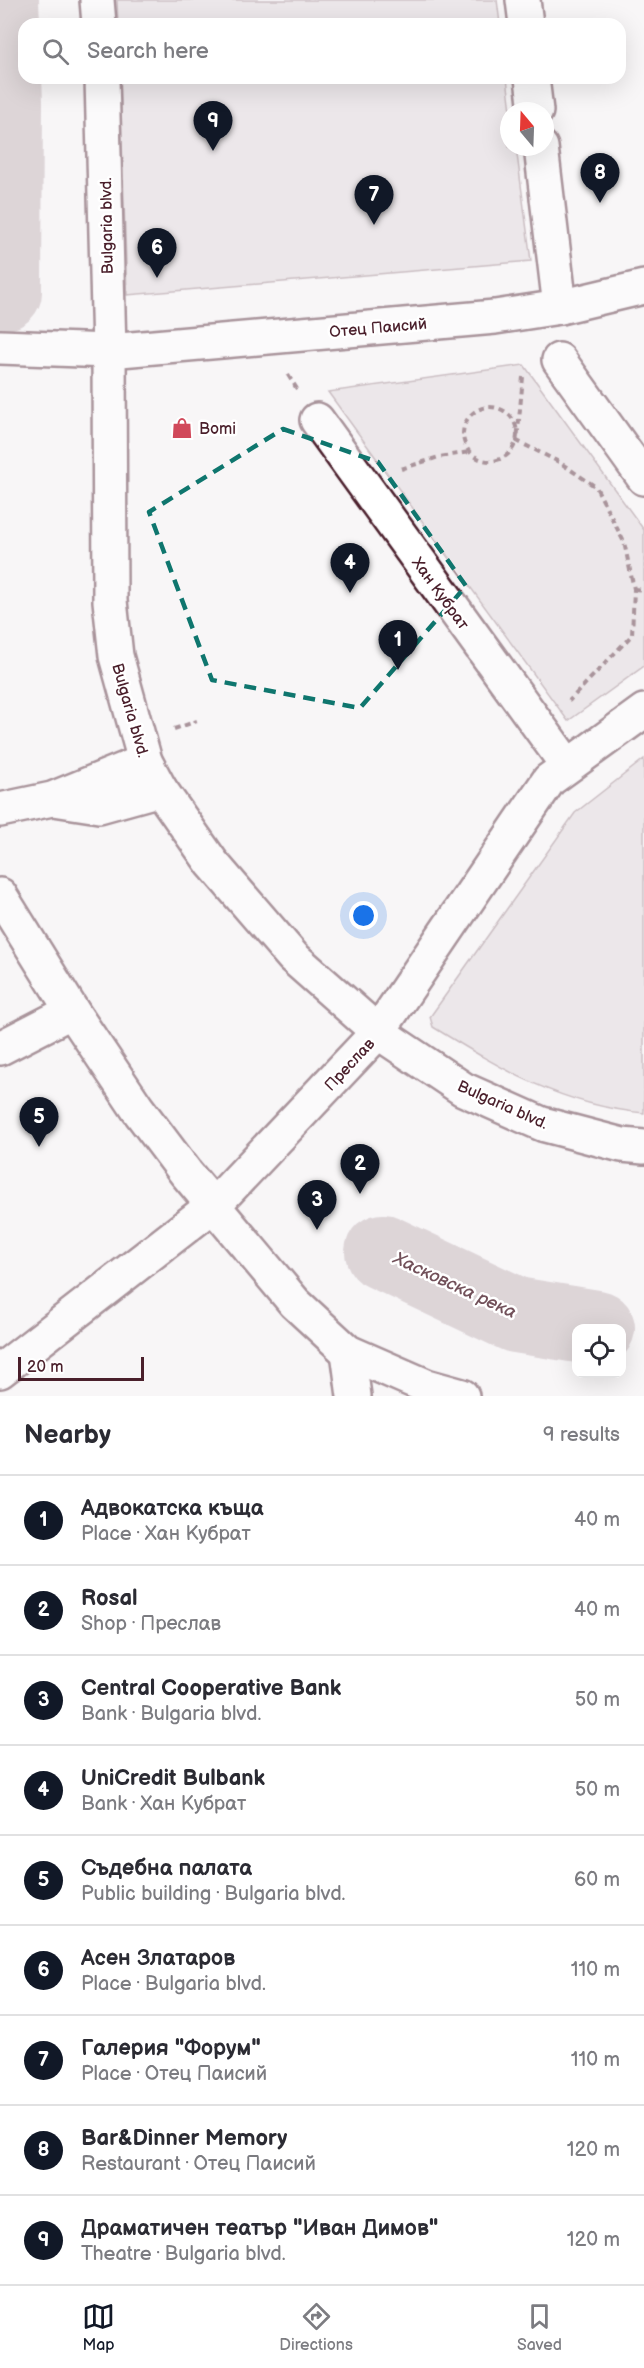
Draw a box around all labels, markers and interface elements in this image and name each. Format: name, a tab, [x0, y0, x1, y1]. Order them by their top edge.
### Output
search box	[18, 18, 626, 84]
icon: search	[39, 35, 72, 68]
text: Search here	[87, 38, 209, 65]
pin: 9	[194, 102, 232, 151]
north arrow	[500, 102, 554, 156]
pin: 8	[580, 154, 620, 203]
pin: 7	[354, 176, 394, 225]
street label: Bulgaria blvd.	[97, 177, 118, 275]
pin: 6	[138, 228, 176, 278]
street label: Отец Паисий	[329, 315, 428, 342]
shop icon: Bomi	[170, 416, 194, 440]
place label: Bomi	[199, 420, 236, 439]
pin: 4	[330, 544, 370, 593]
street label: Хан Кубрат	[407, 554, 473, 634]
pin: 1	[378, 620, 418, 670]
street label: Bulgaria blvd.	[107, 661, 152, 760]
your location	[349, 901, 378, 930]
street label: Преслав	[321, 1034, 380, 1095]
street label: Bulgaria blvd.	[454, 1077, 551, 1134]
pin: 5	[20, 1098, 58, 1147]
pin: 2	[340, 1144, 380, 1194]
pin: 3	[298, 1180, 336, 1230]
water label: Хасковска река	[389, 1247, 520, 1323]
map controls	[572, 1324, 626, 1378]
button: locate	[572, 1324, 626, 1378]
scale bar	[18, 1354, 144, 1382]
text: 20 m	[27, 1358, 63, 1377]
text: Nearby	[24, 1420, 111, 1451]
text: 9 results	[543, 1423, 620, 1447]
text: Адвокатска къща	[81, 1495, 264, 1522]
text: 1	[39, 1508, 48, 1532]
text: 40 m	[574, 1508, 620, 1532]
text: Place · Хан Кубрат	[81, 1522, 251, 1546]
text: Rosal	[81, 1585, 138, 1612]
text: 2	[38, 1598, 49, 1622]
text: 40 m	[574, 1598, 620, 1622]
text: Shop · Преслав	[81, 1612, 221, 1636]
text: Central Cooperative Bank	[81, 1675, 341, 1702]
text: 3	[38, 1688, 49, 1712]
text: 50 m	[575, 1688, 620, 1712]
text: Bank · Bulgaria blvd.	[81, 1702, 261, 1726]
text: UniCredit Bulbank	[81, 1765, 265, 1792]
text: 4	[38, 1778, 49, 1802]
text: 50 m	[575, 1778, 620, 1802]
text: Bank · Хан Кубрат	[81, 1792, 246, 1816]
text: Съдебна палата	[81, 1855, 252, 1882]
text: 5	[38, 1868, 49, 1892]
text: 60 m	[574, 1868, 620, 1892]
text: Public building · Bulgaria blvd.	[81, 1882, 346, 1906]
text: Асен Златаров	[81, 1945, 235, 1972]
text: 6	[37, 1958, 50, 1982]
text: 110 m	[571, 1958, 620, 1982]
text: Place · Bulgaria blvd.	[81, 1972, 266, 1996]
text: Галерия "Форум"	[81, 2035, 261, 2062]
text: 7	[38, 2048, 49, 2072]
text: 110 m	[571, 2048, 620, 2072]
text: Place · Отец Паисий	[81, 2062, 267, 2086]
text: Bar&Dinner Memory	[81, 2125, 287, 2152]
text: 8	[37, 2138, 50, 2162]
text: 120 m	[567, 2138, 620, 2162]
text: Restaurant · Отец Паисий	[81, 2152, 316, 2176]
text: Драматичен театър "Иван Димов"	[81, 2215, 438, 2242]
text: 9	[38, 2228, 49, 2252]
text: 120 m	[567, 2228, 620, 2252]
text: Theatre · Bulgaria blvd.	[81, 2242, 286, 2266]
tab: Map	[82, 2300, 115, 2355]
tab: Directions	[279, 2300, 353, 2355]
tab: Saved	[517, 2300, 562, 2355]

